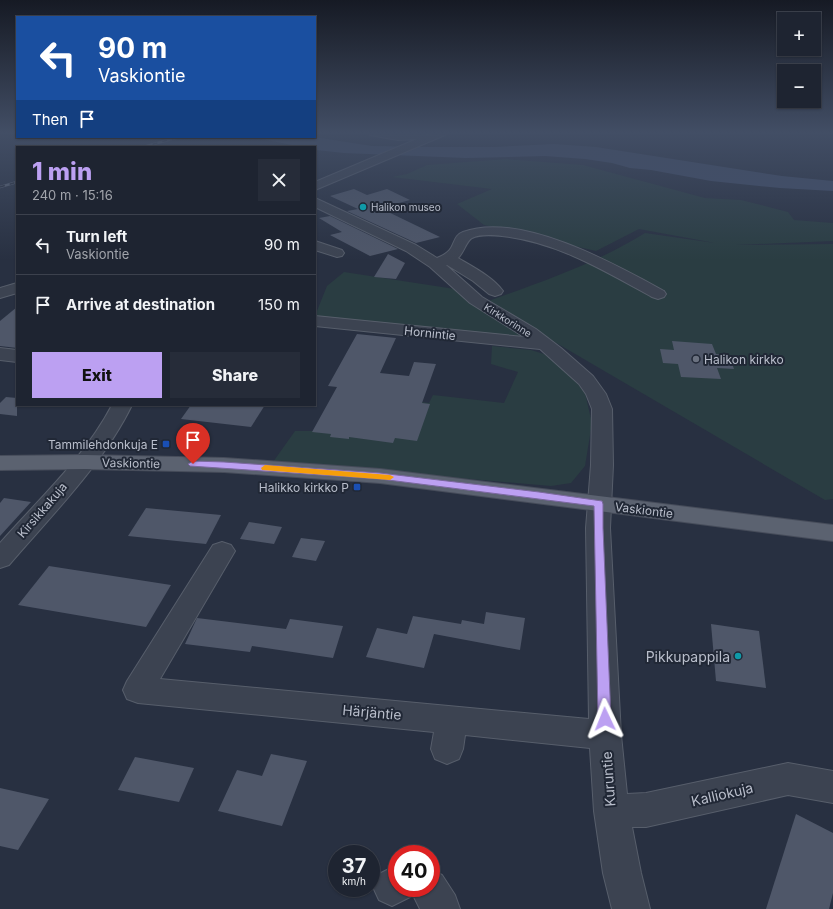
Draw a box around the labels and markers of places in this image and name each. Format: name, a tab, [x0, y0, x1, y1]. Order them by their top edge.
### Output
place label: Halikon museo	[371, 201, 441, 213]
marker: Halikon museo	[358, 202, 368, 212]
place label: Halikon kirkko	[704, 352, 784, 367]
marker: Halikon kirkko	[691, 354, 701, 364]
pin	[176, 423, 210, 464]
place label: Tammilehdonkuja E	[48, 437, 158, 452]
marker: Tammilehdonkuja E	[161, 439, 171, 449]
place label: Halikko kirkko P	[259, 480, 349, 495]
marker: Halikko kirkko P	[352, 482, 362, 492]
place label: Pikkupappila	[646, 648, 730, 665]
marker: Pikkupappila	[733, 651, 743, 661]

